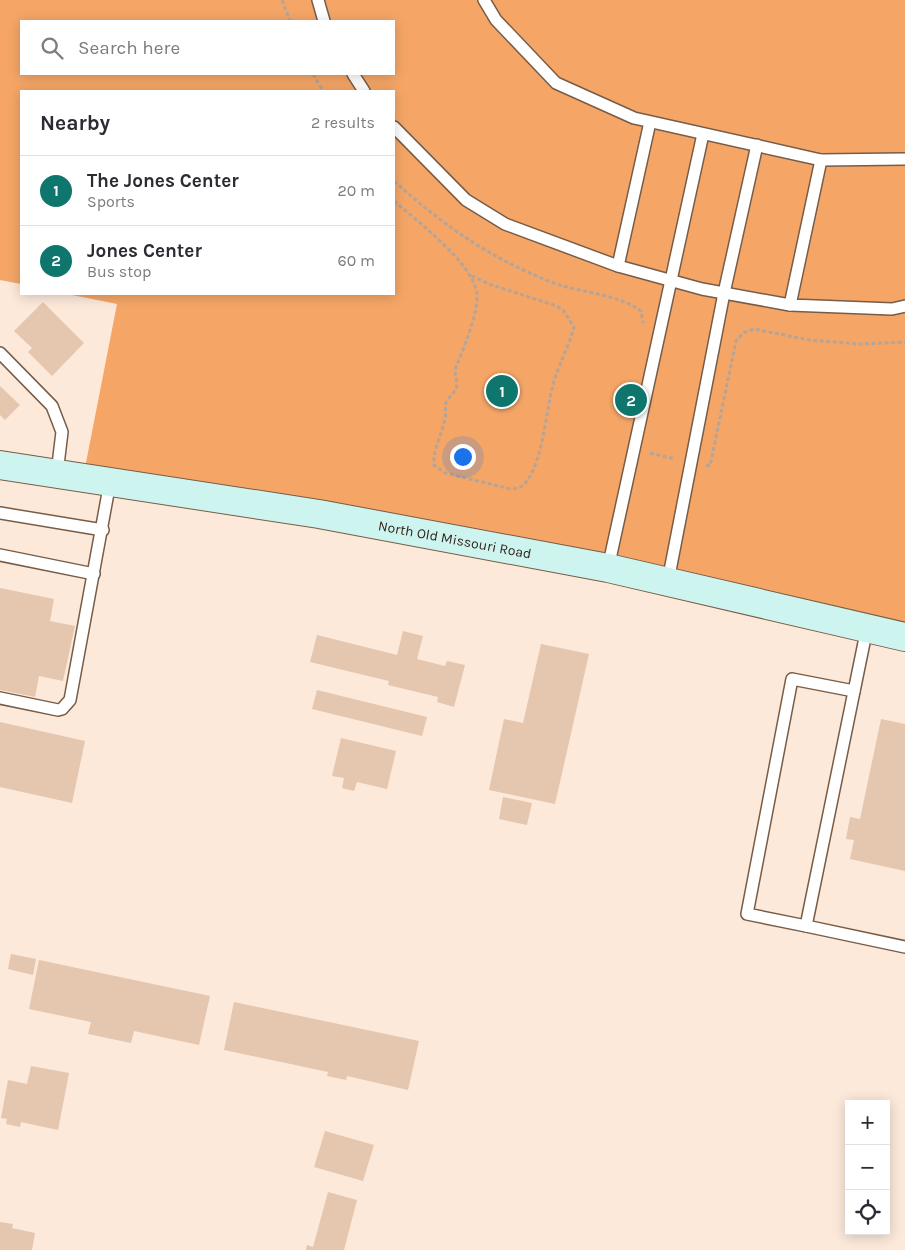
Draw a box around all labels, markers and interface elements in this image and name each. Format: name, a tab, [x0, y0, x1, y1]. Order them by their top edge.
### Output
search box	[20, 20, 395, 75]
icon: search	[38, 34, 66, 62]
text: Search here	[78, 37, 180, 59]
text: Nearby	[40, 111, 110, 135]
text: 2 results	[311, 113, 375, 132]
text: The Jones Center	[87, 170, 239, 192]
text: 1	[53, 181, 59, 200]
text: 20 m	[337, 181, 375, 200]
text: Sports	[87, 192, 135, 211]
text: Jones Center	[87, 240, 202, 262]
text: 2	[51, 251, 61, 270]
text: 60 m	[338, 251, 375, 270]
text: Bus stop	[87, 262, 151, 281]
pin: 1	[486, 372, 518, 410]
pin: 2	[615, 381, 647, 419]
your location	[450, 444, 476, 470]
street label: North Old Missouri Road	[377, 517, 533, 563]
map controls	[845, 1100, 890, 1235]
button: +	[845, 1100, 890, 1145]
button: −	[845, 1145, 890, 1190]
button: locate	[845, 1190, 890, 1235]

